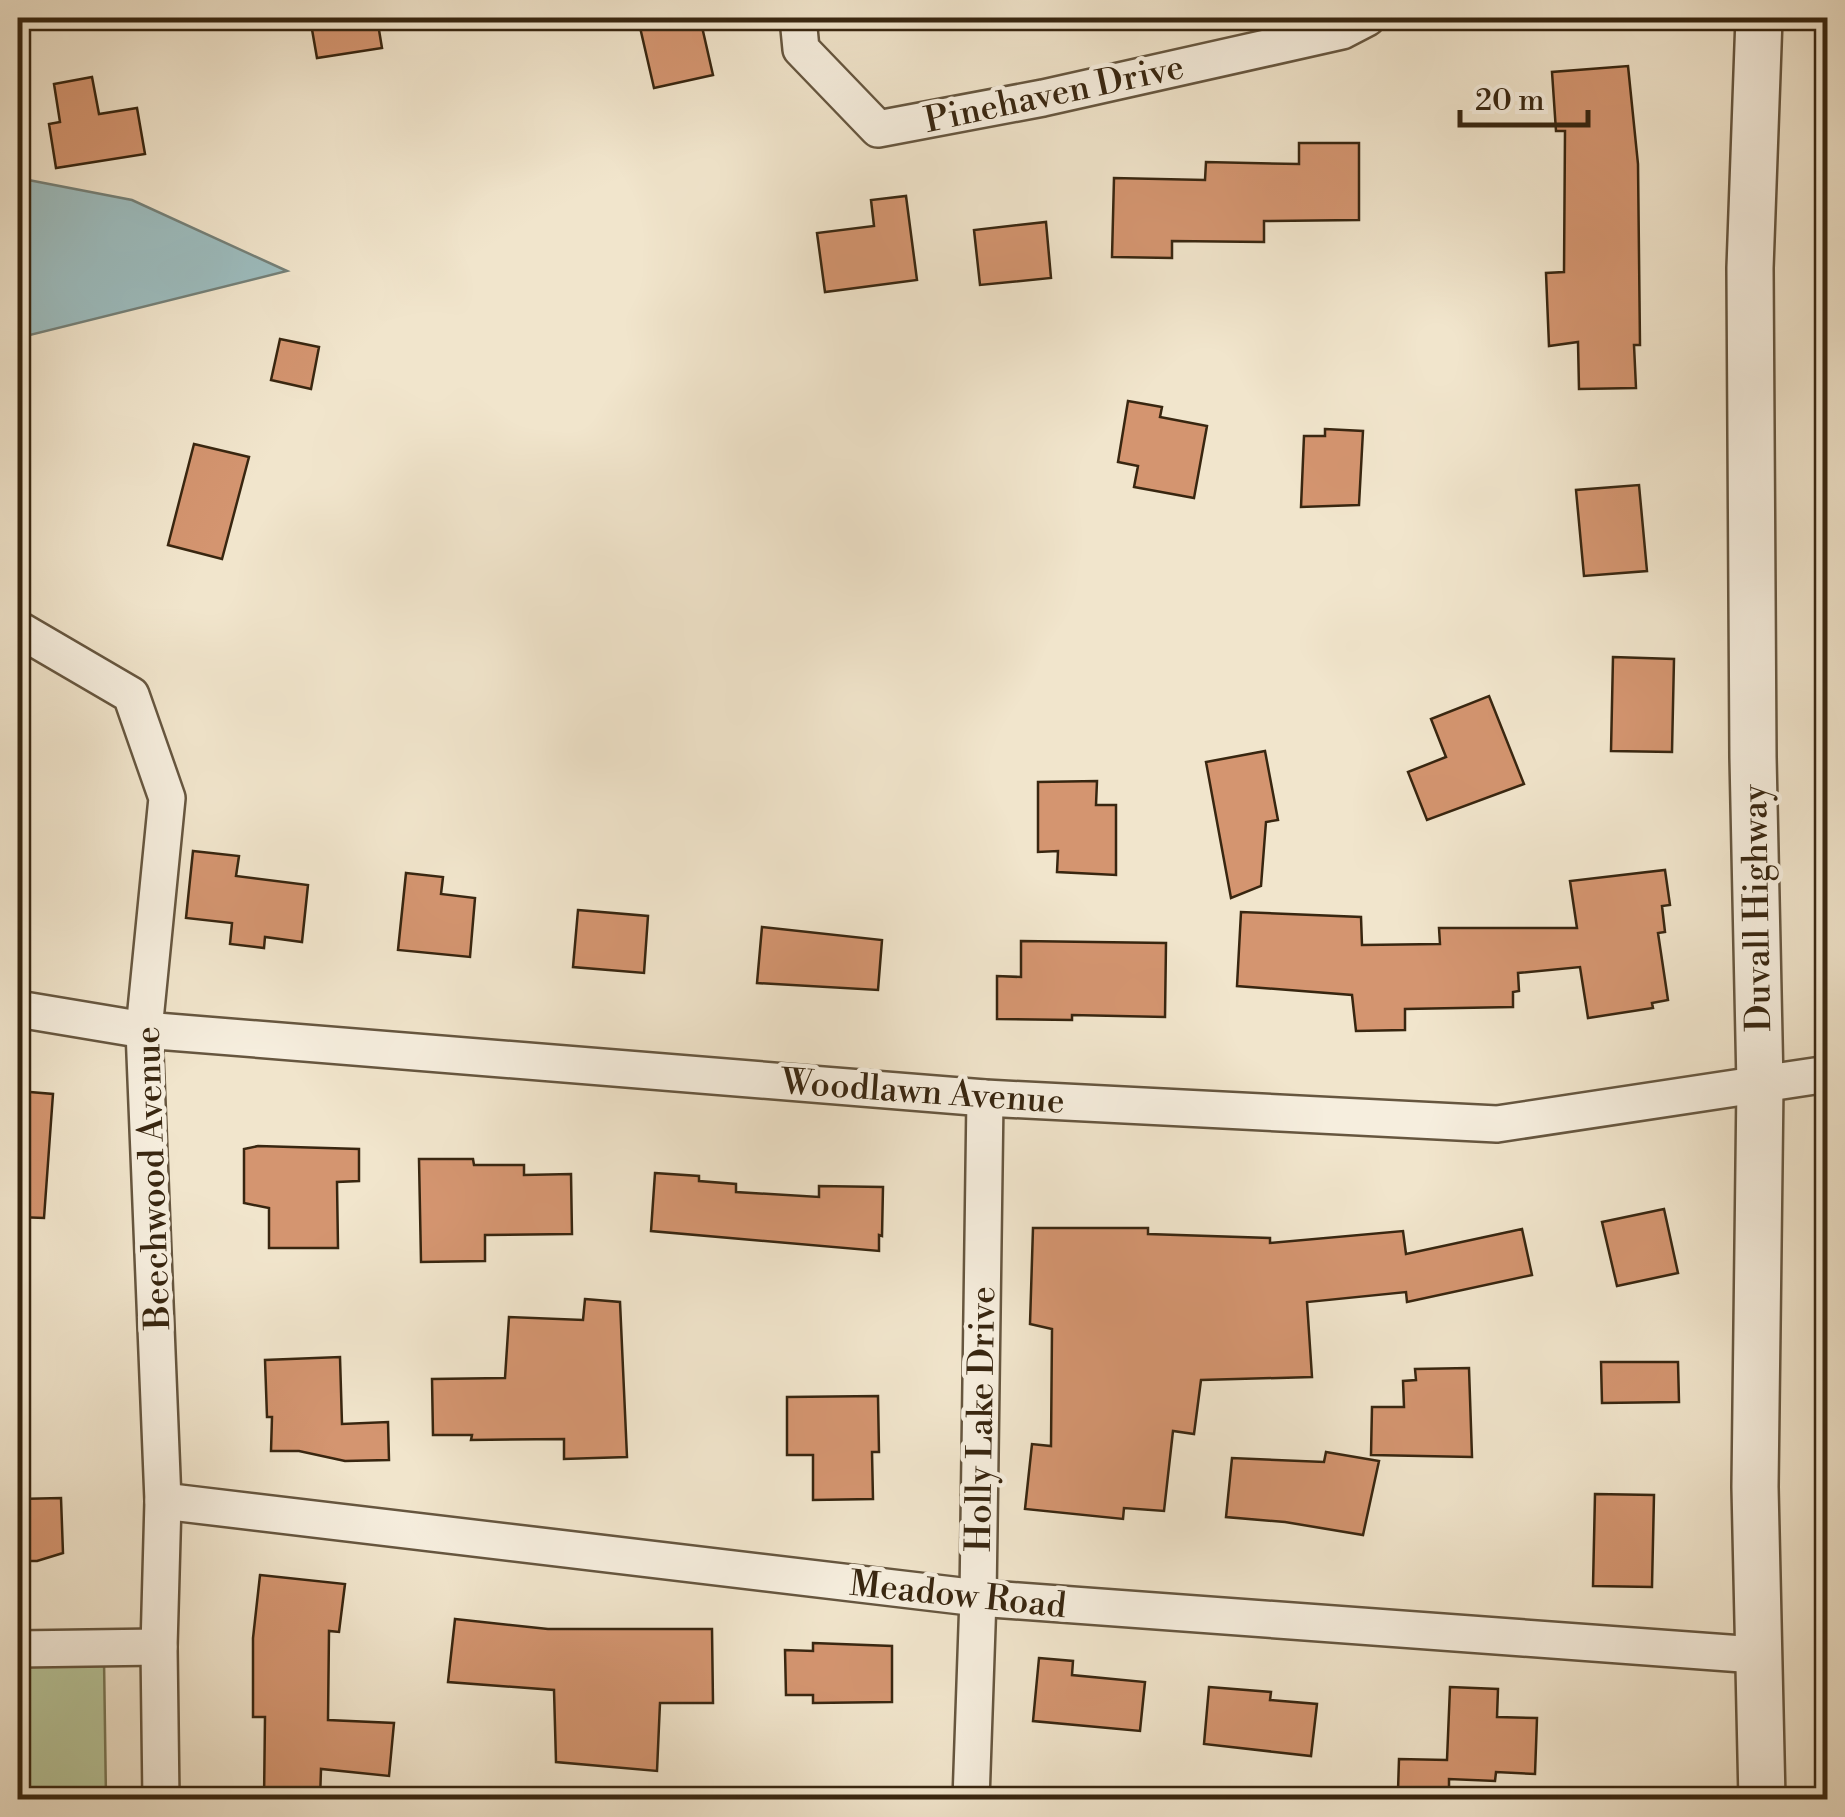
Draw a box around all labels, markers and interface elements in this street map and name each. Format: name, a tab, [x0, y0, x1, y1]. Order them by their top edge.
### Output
street label: Pinehaven Drive	[921, 46, 1188, 143]
scale bar	[1460, 65, 1588, 127]
text: 20 m	[1475, 82, 1544, 120]
street label: Duvall Highway	[1734, 783, 1781, 1032]
street label: Beechwood Avenue	[127, 1025, 180, 1331]
street label: Woodlawn Avenue	[779, 1061, 1066, 1124]
street label: Holly Lake Drive	[958, 1286, 1005, 1552]
street label: Meadow Road	[847, 1563, 1068, 1628]

